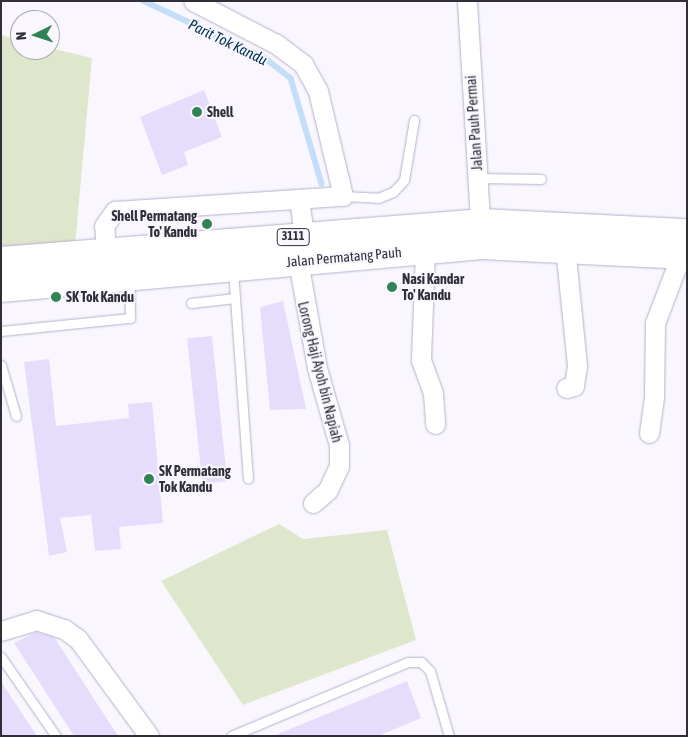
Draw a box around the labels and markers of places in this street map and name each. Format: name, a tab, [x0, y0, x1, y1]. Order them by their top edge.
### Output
place label: Shell	[207, 104, 233, 120]
marker: Shell	[191, 106, 203, 118]
place label: Shell Permatang To' Kandu	[111, 208, 197, 240]
marker: Shell Permatang To' Kandu	[201, 218, 213, 230]
place label: Nasi Kandar To' Kandu	[402, 271, 464, 304]
marker: Nasi Kandar To' Kandu	[386, 281, 398, 293]
place label: SK Tok Kandu	[66, 289, 134, 305]
marker: SK Tok Kandu	[50, 291, 62, 303]
place label: SK Permatang Tok Kandu	[159, 463, 231, 496]
marker: SK Permatang Tok Kandu	[143, 473, 155, 485]

